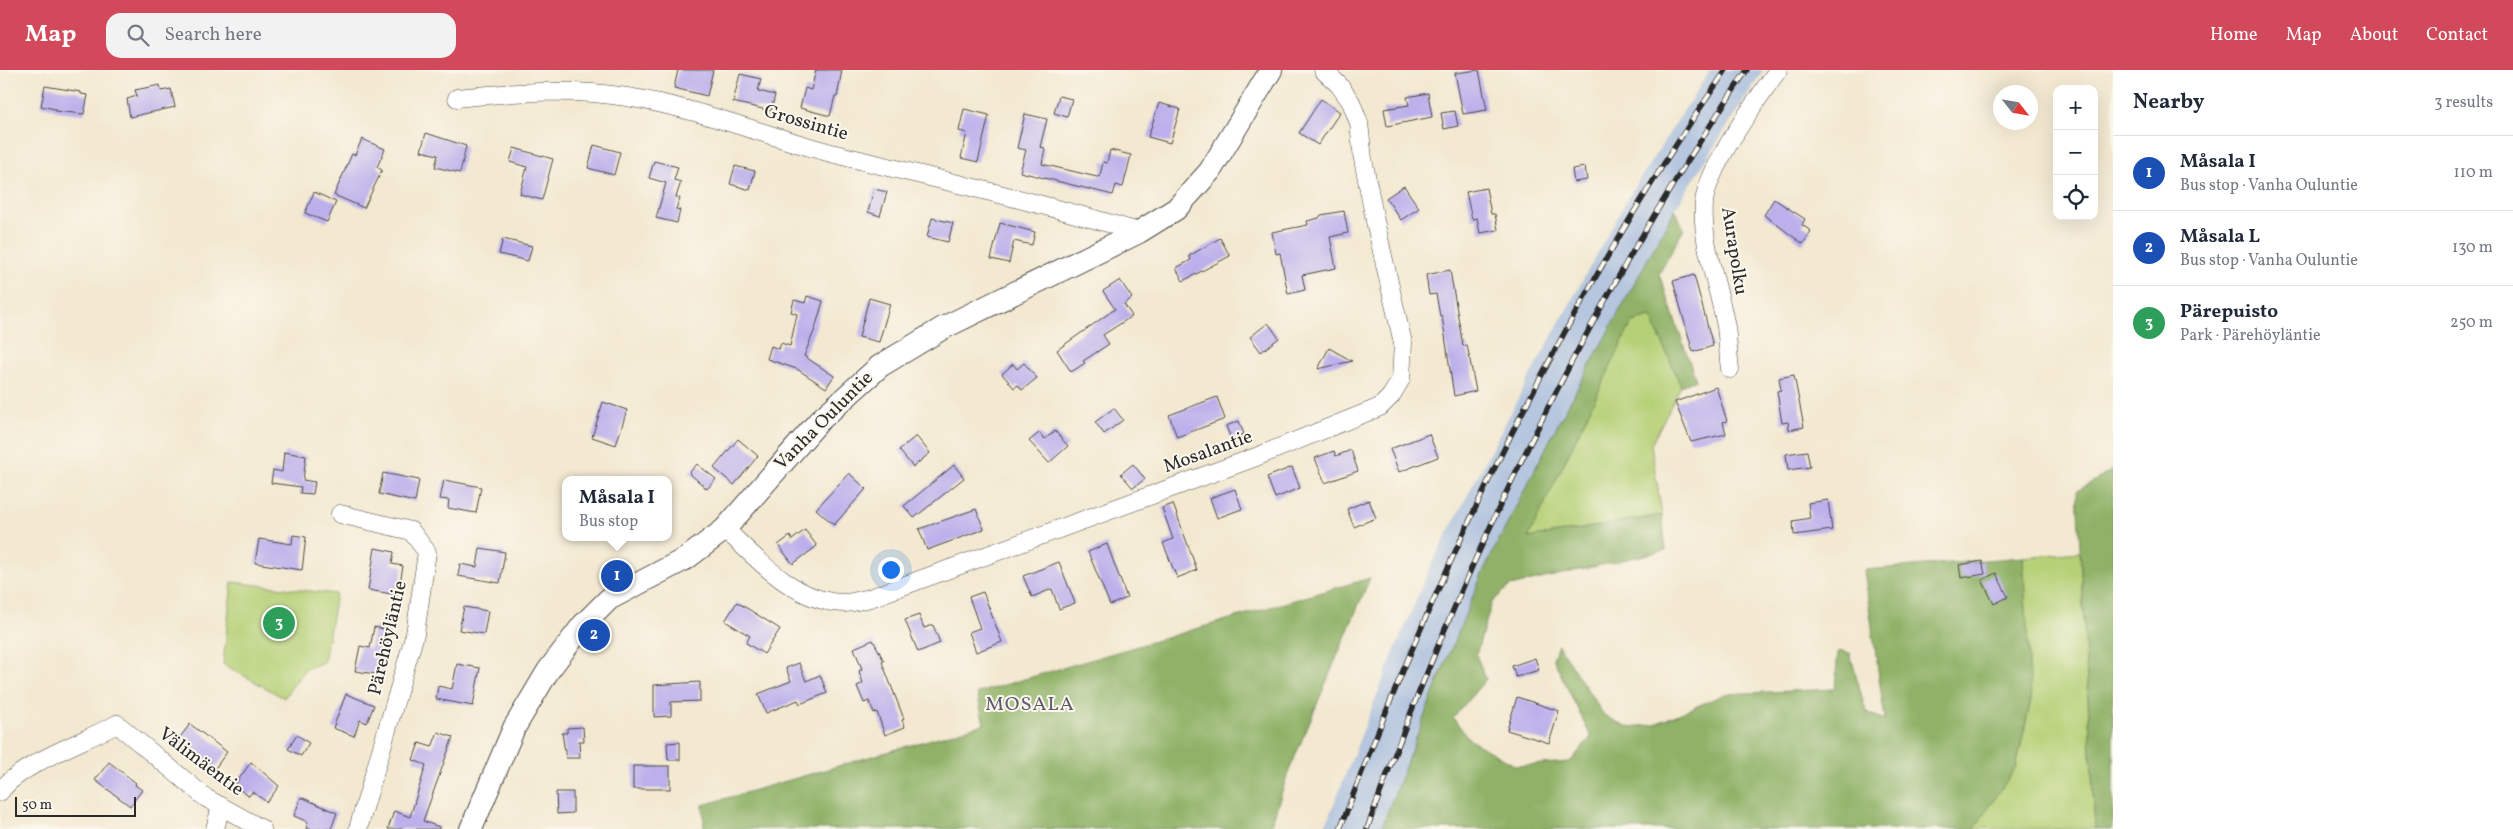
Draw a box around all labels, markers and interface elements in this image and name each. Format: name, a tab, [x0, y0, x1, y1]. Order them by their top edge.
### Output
search box	[106, 13, 456, 58]
text: Map	[25, 18, 76, 52]
icon: search	[124, 21, 152, 49]
text: Search here	[164, 22, 262, 48]
text: Home	[2210, 23, 2258, 48]
text: Map	[2286, 23, 2322, 48]
text: About	[2350, 23, 2398, 48]
text: Contact	[2426, 23, 2488, 48]
north arrow	[1993, 85, 2038, 130]
map controls	[2053, 85, 2098, 220]
button: +	[2053, 85, 2098, 130]
text: Nearby	[2133, 88, 2204, 117]
text: 3 results	[2434, 92, 2493, 114]
street label: Grossintie	[761, 99, 851, 147]
button: −	[2053, 130, 2098, 175]
text: Måsala I	[2180, 149, 2256, 175]
text: 1	[2146, 162, 2152, 184]
text: 110 m	[2454, 162, 2493, 184]
button: locate	[2053, 175, 2098, 220]
text: Bus stop · Vanha Ouluntie	[2180, 175, 2358, 197]
street label: Aurapolku	[1714, 205, 1754, 297]
text: Måsala L	[2180, 224, 2260, 250]
text: 2	[2145, 237, 2153, 259]
text: 130 m	[2452, 237, 2493, 259]
text: Bus stop · Vanha Ouluntie	[2180, 250, 2358, 272]
text: Pärepuisto	[2180, 299, 2278, 325]
text: 3	[2145, 312, 2153, 334]
text: 250 m	[2450, 312, 2493, 334]
text: Park · Pärehöyläntie	[2180, 325, 2321, 347]
street label: Vanha Ouluntie	[769, 366, 879, 476]
street label: Mosalantie	[1160, 424, 1256, 480]
popup	[562, 476, 672, 541]
text: Måsala I	[579, 485, 655, 511]
text: Bus stop	[579, 511, 638, 533]
pin: 1	[601, 557, 633, 595]
your location	[878, 557, 904, 583]
street label: Pärehöyläntie	[362, 578, 414, 698]
pin: 3	[263, 604, 295, 642]
pin: 2	[578, 616, 610, 654]
district label: MOSALA	[985, 691, 1075, 719]
street label: Välimäentie	[153, 721, 249, 803]
scale bar	[15, 794, 136, 817]
text: 50 m	[22, 796, 52, 815]

